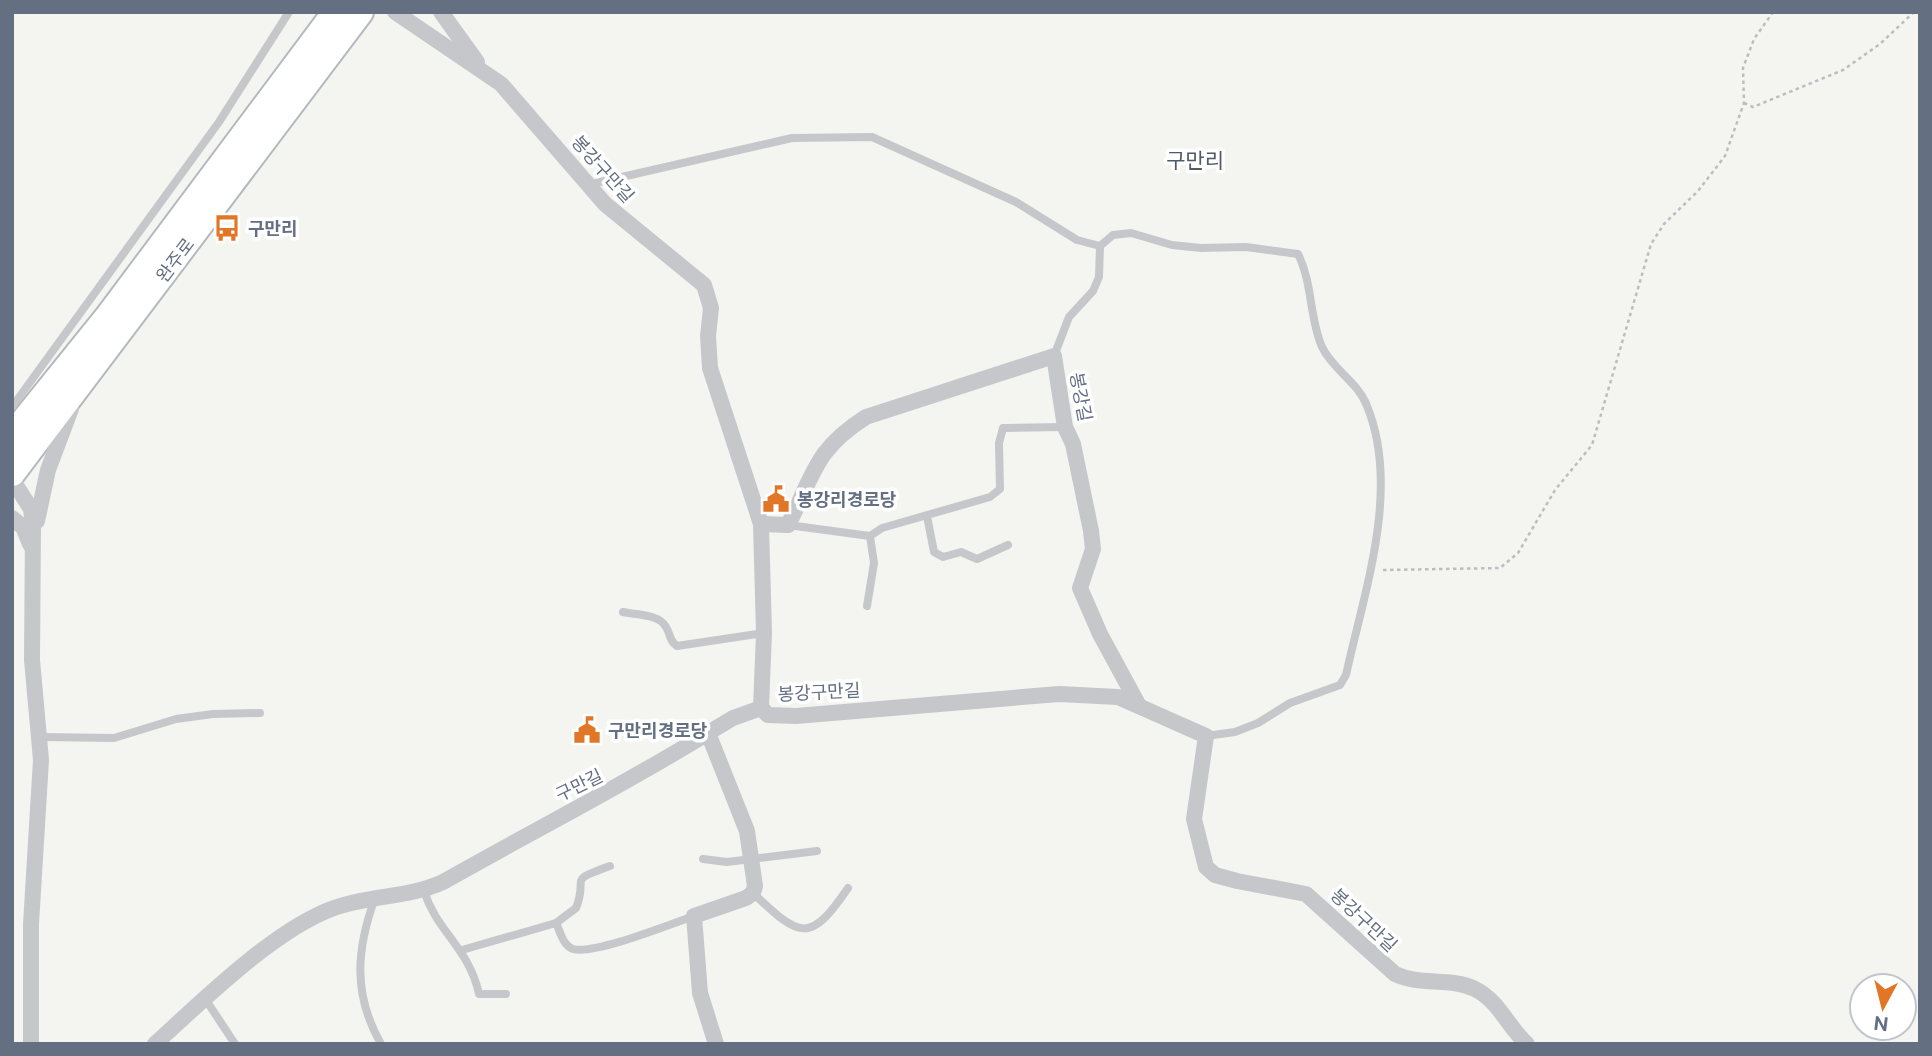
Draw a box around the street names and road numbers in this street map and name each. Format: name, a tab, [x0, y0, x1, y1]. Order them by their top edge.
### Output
street label: 봉강구만길	[567, 131, 639, 207]
street label: 완주로	[152, 234, 198, 286]
street label: 봉강길	[1066, 371, 1096, 423]
street label: 봉강구만길	[777, 679, 861, 705]
street label: 구만길	[552, 765, 606, 805]
street label: 봉강구만길	[1327, 884, 1401, 956]

